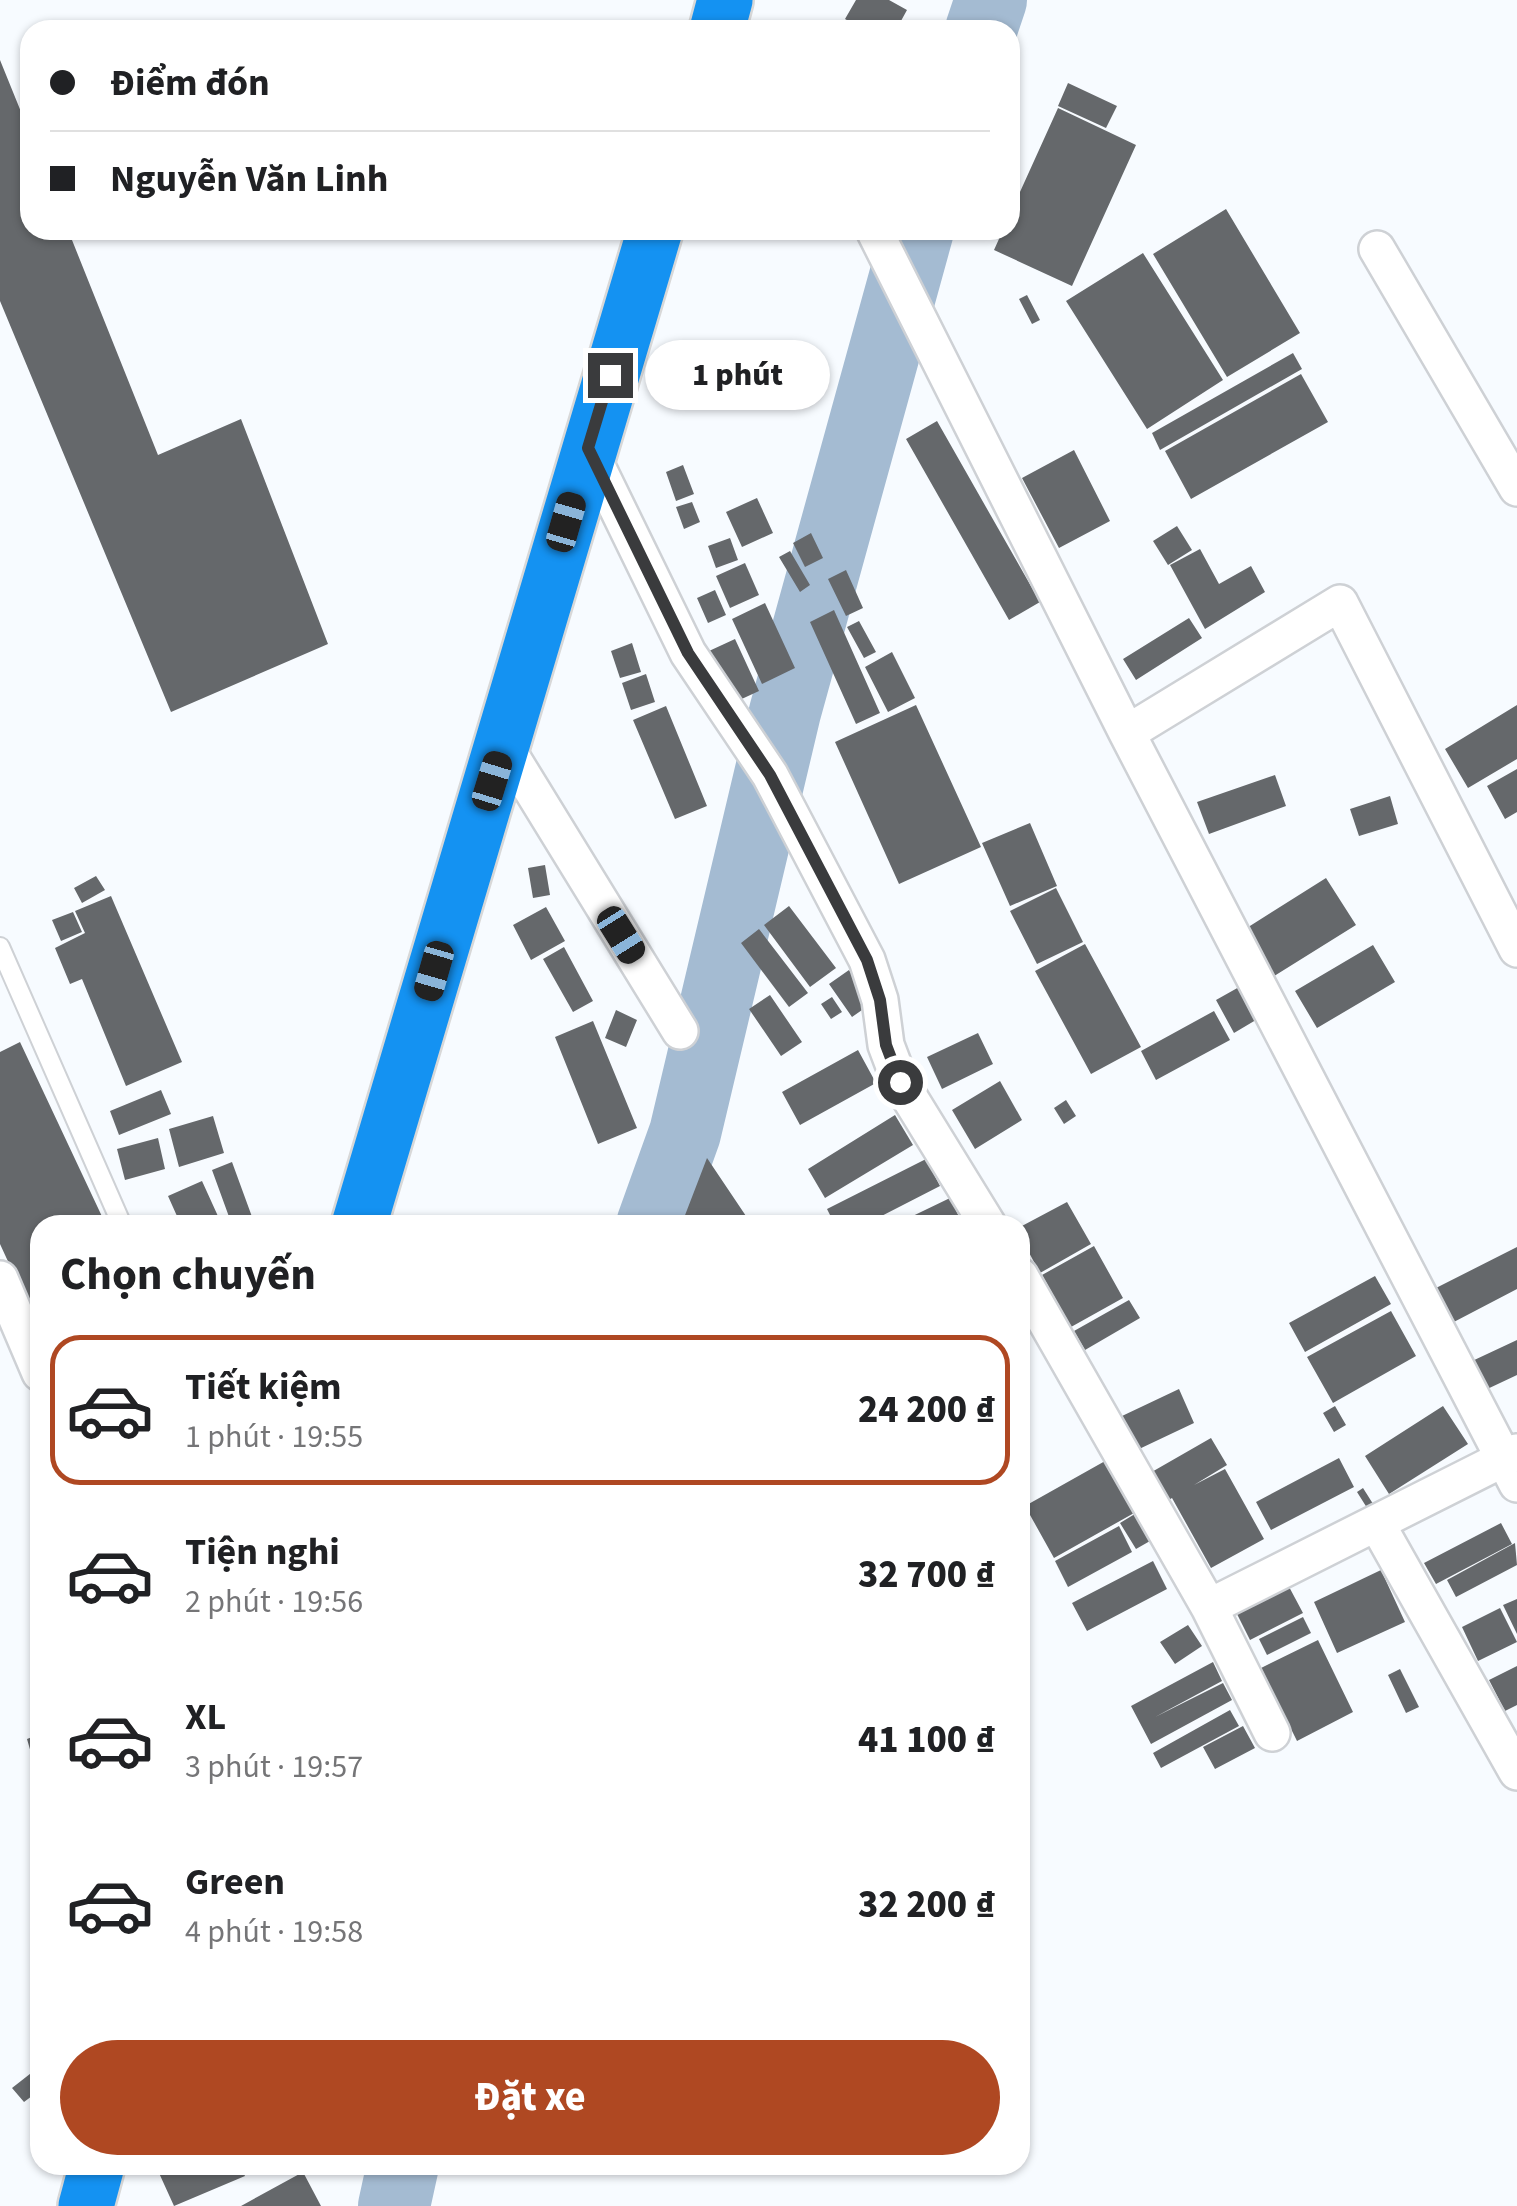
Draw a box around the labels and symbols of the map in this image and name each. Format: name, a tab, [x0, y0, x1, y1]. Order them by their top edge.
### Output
callout: 1 phút	[645, 340, 830, 410]
route end	[588, 353, 633, 398]
car	[543, 489, 589, 555]
car	[469, 748, 515, 814]
car	[592, 902, 650, 968]
car	[411, 938, 457, 1004]
route start	[878, 1060, 923, 1105]

